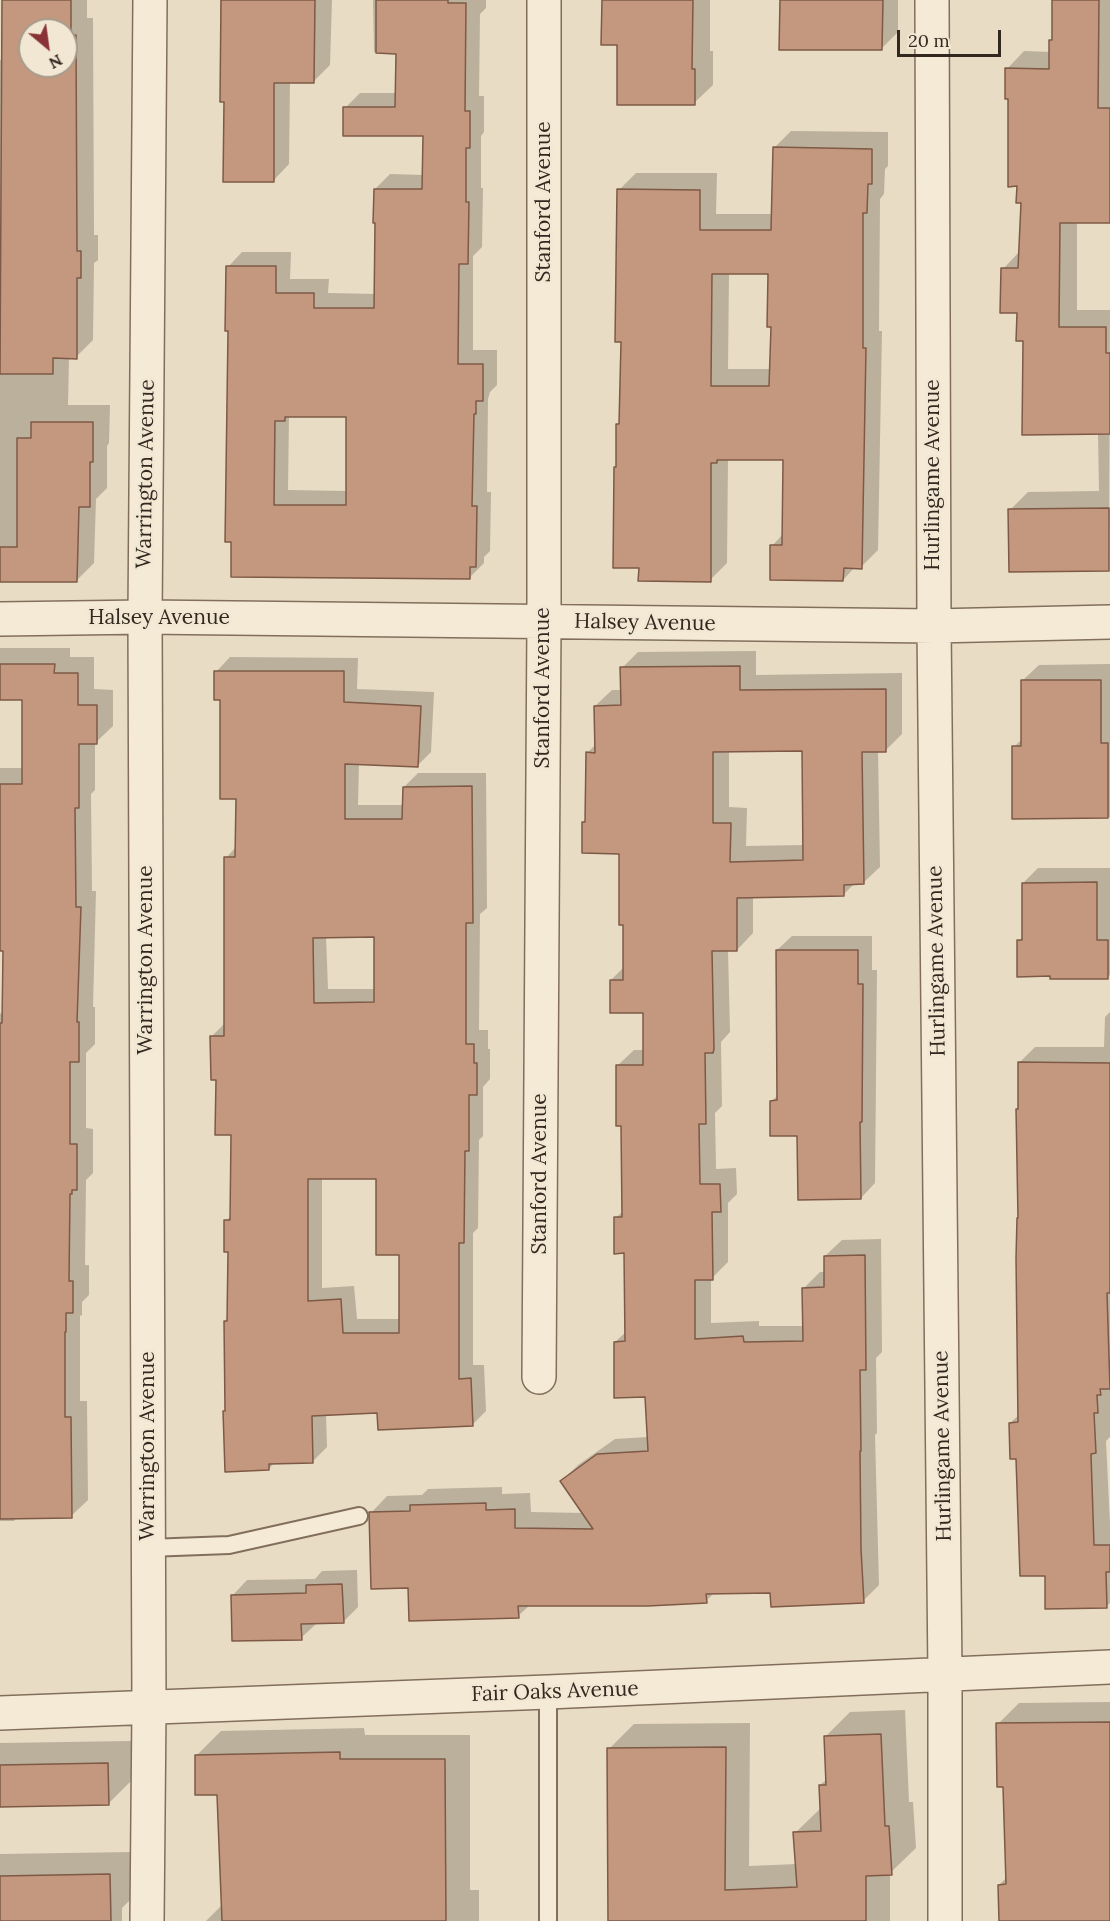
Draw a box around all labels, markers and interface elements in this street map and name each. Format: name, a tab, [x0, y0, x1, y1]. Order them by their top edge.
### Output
north arrow	[18, 18, 78, 78]
scale bar	[900, 18, 1004, 56]
text: 20 m	[908, 29, 950, 52]
text: N	[45, 50, 66, 74]
street label: Stanford Avenue	[531, 121, 557, 283]
street label: Warrington Avenue	[132, 379, 160, 569]
street label: Hurlingame Avenue	[920, 379, 946, 571]
street label: Halsey Avenue	[88, 605, 230, 631]
street label: Stanford Avenue	[530, 607, 556, 769]
street label: Halsey Avenue	[574, 609, 716, 637]
street label: Warrington Avenue	[133, 865, 159, 1055]
street label: Hurlingame Avenue	[923, 865, 951, 1057]
street label: Stanford Avenue	[527, 1093, 553, 1255]
street label: Hurlingame Avenue	[929, 1350, 957, 1542]
street label: Warrington Avenue	[135, 1351, 161, 1541]
street label: Fair Oaks Avenue	[471, 1676, 639, 1708]

